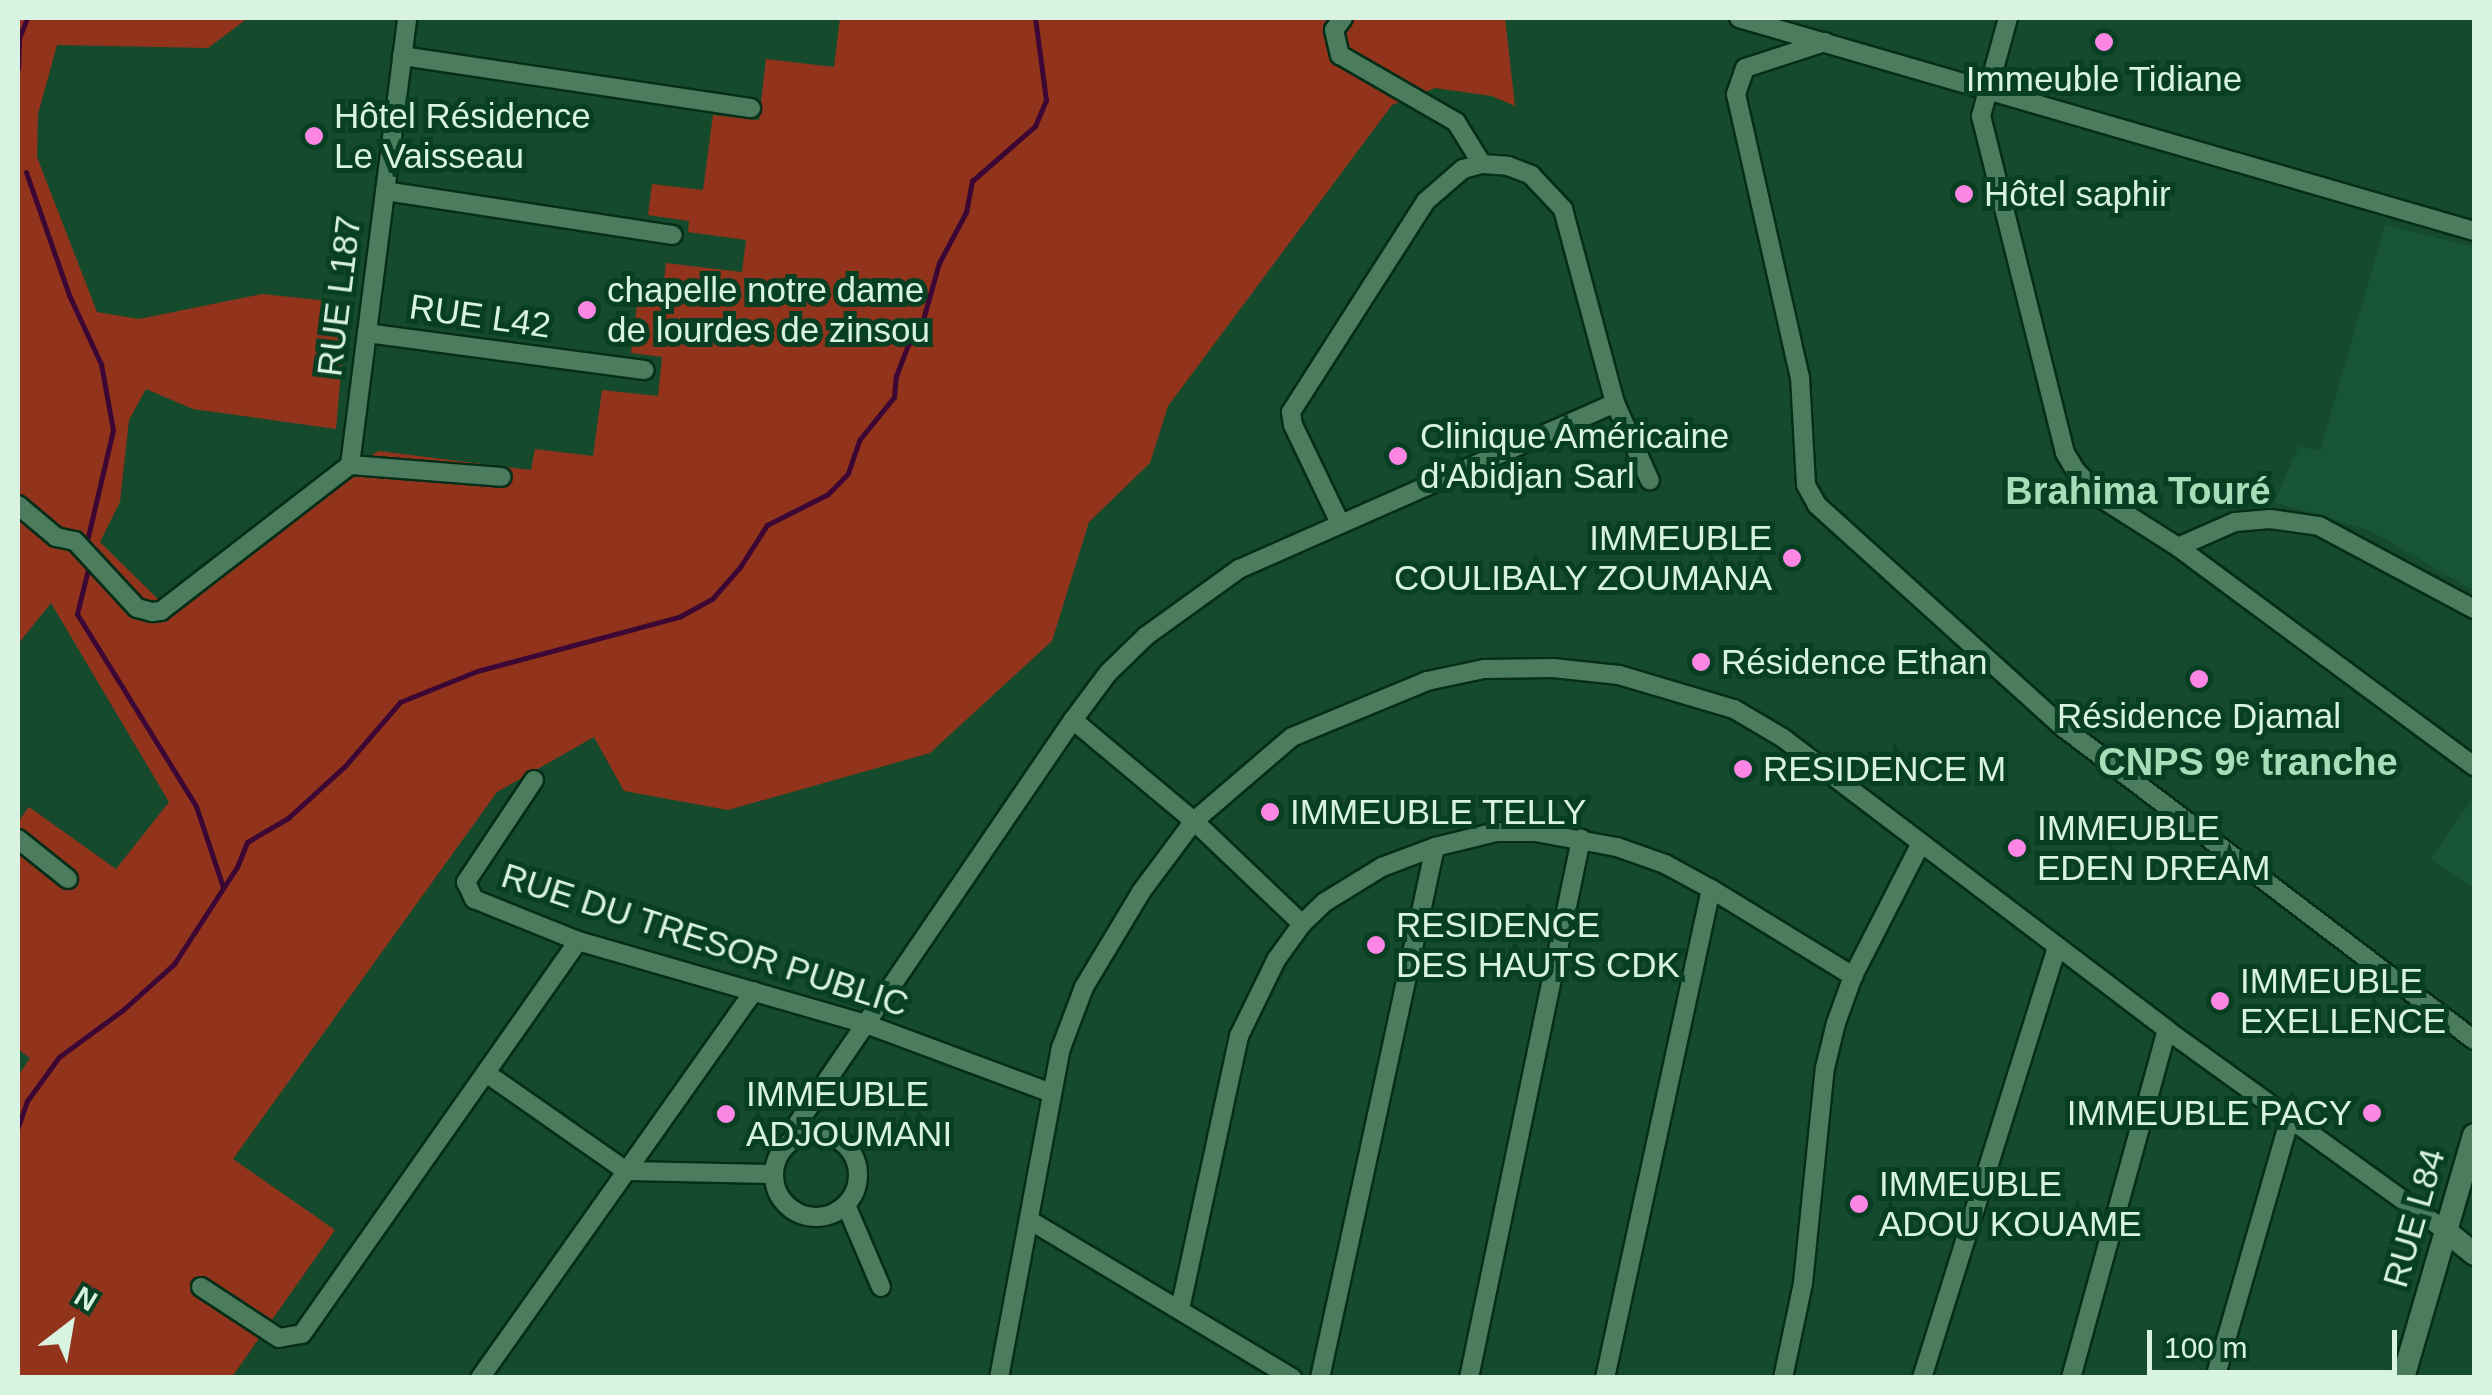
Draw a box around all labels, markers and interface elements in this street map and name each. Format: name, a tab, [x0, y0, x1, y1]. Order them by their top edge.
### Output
marker: Immeuble Tidiane	[2093, 31, 2115, 53]
place label: Immeuble Tidiane	[1966, 58, 2242, 100]
place label: Hôtel Résidence Le Vaisseau	[334, 95, 591, 177]
marker: Hôtel Résidence Le Vaisseau	[303, 125, 325, 147]
place label: Hôtel saphir	[1984, 173, 2171, 215]
marker: Hôtel saphir	[1953, 183, 1975, 205]
street label: RUE L187	[308, 213, 370, 379]
place label: chapelle notre dame de lourdes de zinsou	[607, 269, 930, 351]
street label: RUE L42	[407, 285, 553, 347]
marker: chapelle notre dame de lourdes de zinsou	[576, 299, 598, 321]
place label: Clinique Américaine d'Abidjan Sarl	[1420, 415, 1731, 497]
marker: Clinique Américaine d'Abidjan Sarl	[1385, 443, 1411, 469]
district label: Brahima Touré	[2005, 469, 2271, 515]
place label: IMMEUBLE COULIBALY ZOUMANA	[1393, 517, 1772, 599]
marker: IMMEUBLE COULIBALY ZOUMANA	[1781, 547, 1803, 569]
place label: Résidence Ethan	[1721, 641, 1988, 683]
marker: Résidence Ethan	[1690, 651, 1712, 673]
marker: Résidence Djamal	[2188, 668, 2210, 690]
place label: Résidence Djamal	[2057, 695, 2341, 737]
district label: CNPS 9ᵉ tranche	[2098, 740, 2398, 786]
place label: RESIDENCE M	[1763, 748, 2006, 790]
marker: RESIDENCE M	[1732, 758, 1754, 780]
place label: IMMEUBLE TELLY	[1290, 791, 1587, 833]
marker: IMMEUBLE TELLY	[1259, 801, 1281, 823]
place label: IMMEUBLE EDEN DREAM	[2037, 807, 2270, 889]
marker: IMMEUBLE EDEN DREAM	[2006, 837, 2028, 859]
street label: RUE DU TRESOR PUBLIC	[496, 854, 914, 1026]
place label: RESIDENCE DES HAUTS CDK	[1396, 904, 1680, 986]
marker: RESIDENCE DES HAUTS CDK	[1365, 934, 1387, 956]
place label: IMMEUBLE EXELLENCE	[2240, 960, 2446, 1042]
marker: IMMEUBLE EXELLENCE	[2209, 990, 2231, 1012]
place label: IMMEUBLE ADJOUMANI	[746, 1073, 952, 1155]
place label: IMMEUBLE PACY	[2067, 1092, 2352, 1134]
marker: IMMEUBLE PACY	[2361, 1102, 2383, 1124]
marker: IMMEUBLE ADJOUMANI	[715, 1103, 737, 1125]
street label: RUE L84	[2374, 1144, 2454, 1292]
place label: IMMEUBLE ADOU KOUAME	[1879, 1163, 2142, 1245]
marker: IMMEUBLE ADOU KOUAME	[1848, 1193, 1870, 1215]
north arrow	[20, 1275, 120, 1375]
text: N	[69, 1280, 102, 1317]
scale bar	[2152, 1310, 2402, 1372]
text: 100 m	[2164, 1331, 2247, 1364]

